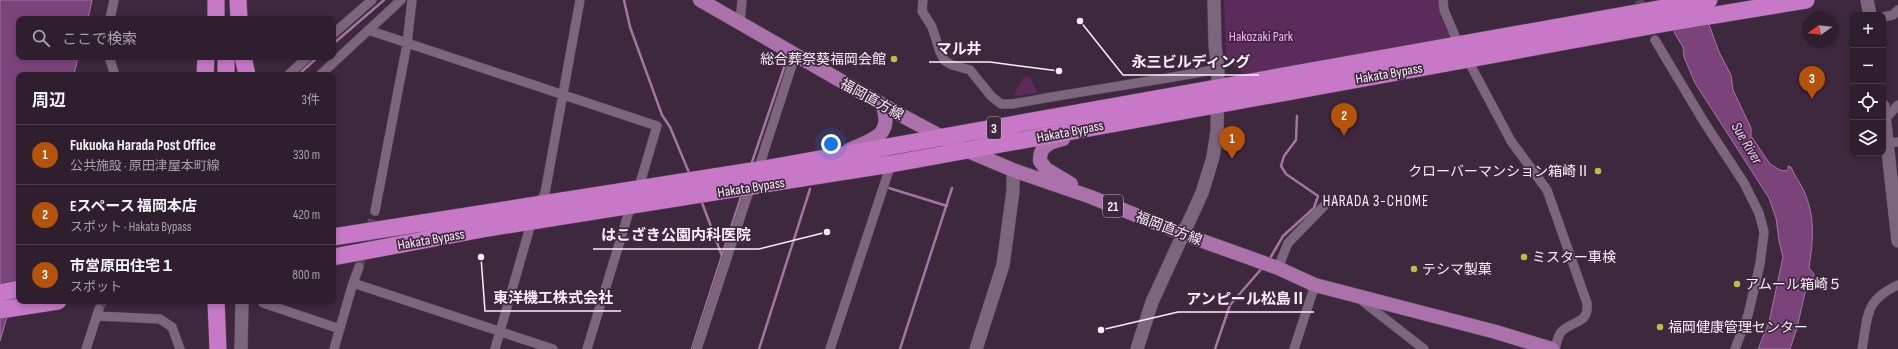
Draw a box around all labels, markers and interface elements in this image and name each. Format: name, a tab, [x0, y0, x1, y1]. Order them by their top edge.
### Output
north arrow	[1802, 12, 1838, 48]
map controls	[1850, 12, 1886, 156]
button: +	[1850, 12, 1886, 48]
search box	[16, 16, 336, 60]
icon: search	[30, 27, 52, 49]
park label: Hakozaki Park	[1229, 28, 1294, 45]
text: ここで検索	[62, 30, 137, 49]
callout: マル井	[929, 35, 990, 62]
text: マル井	[936, 40, 982, 59]
callout: 永三ビルディング	[1123, 48, 1259, 75]
button: −	[1850, 48, 1886, 84]
place label: 総合葬祭葵福岡会館	[760, 51, 886, 68]
text: 永三ビルディング	[1132, 53, 1250, 72]
marker: 総合葬祭葵福岡会館	[889, 54, 899, 64]
street label: Hakata Bypass	[1354, 59, 1424, 88]
pin: 3	[1799, 66, 1825, 99]
street label: 福岡直方線	[837, 75, 906, 124]
button: locate	[1850, 84, 1886, 120]
text: 周辺	[32, 91, 66, 111]
text: 3件	[302, 92, 320, 108]
pin: 2	[1331, 103, 1357, 136]
road number: 3	[987, 117, 1001, 139]
street label: Hakata Bypass	[1035, 117, 1105, 146]
water label: Sue River	[1727, 119, 1767, 168]
button: layers	[1850, 120, 1886, 156]
pin: 1	[1219, 126, 1245, 159]
your location	[821, 134, 841, 154]
text: Fukuoka Harada Post Office	[70, 136, 216, 155]
text: 1	[42, 147, 48, 163]
text: 330 m	[293, 147, 320, 163]
text: 公共施設 · 原田津屋本町線	[70, 158, 220, 174]
place label: クローバーマンション箱崎Ⅱ	[1408, 163, 1590, 180]
marker: クローバーマンション箱崎Ⅱ	[1593, 166, 1603, 176]
street label: Hakata Bypass	[716, 174, 786, 201]
district label: HARADA 3-CHOME	[1323, 192, 1429, 211]
road number: 21	[1103, 195, 1123, 217]
text: Eスペース 福岡本店	[70, 197, 197, 216]
text: 2	[42, 207, 48, 223]
text: 420 m	[293, 207, 320, 223]
street label: 福岡直方線	[1133, 208, 1205, 249]
text: スポット · Hakata Bypass	[70, 219, 192, 235]
callout: はこざき公園内科医院	[593, 222, 759, 249]
street label: Hakata Bypass	[396, 225, 466, 254]
text: はこざき公園内科医院	[601, 226, 751, 245]
place label: ミスター車検	[1532, 249, 1616, 266]
marker: ミスター車検	[1519, 252, 1529, 262]
text: 市営原田住宅１	[70, 257, 175, 276]
place label: テシマ製菓	[1422, 261, 1492, 278]
marker: テシマ製菓	[1409, 264, 1419, 274]
text: 3	[42, 267, 48, 283]
text: 800 m	[292, 267, 320, 283]
place label: アムール箱崎５	[1745, 276, 1842, 293]
text: スポット	[70, 279, 122, 295]
marker: アムール箱崎５	[1732, 279, 1742, 289]
callout: 東洋機工株式会社	[485, 284, 621, 311]
callout: アンピール松島Ⅱ	[1178, 285, 1314, 312]
text: 東洋機工株式会社	[493, 289, 613, 308]
text: アンピール松島Ⅱ	[1186, 290, 1306, 309]
place label: 福岡健康管理センター	[1668, 319, 1808, 336]
marker: 福岡健康管理センター	[1655, 322, 1665, 332]

